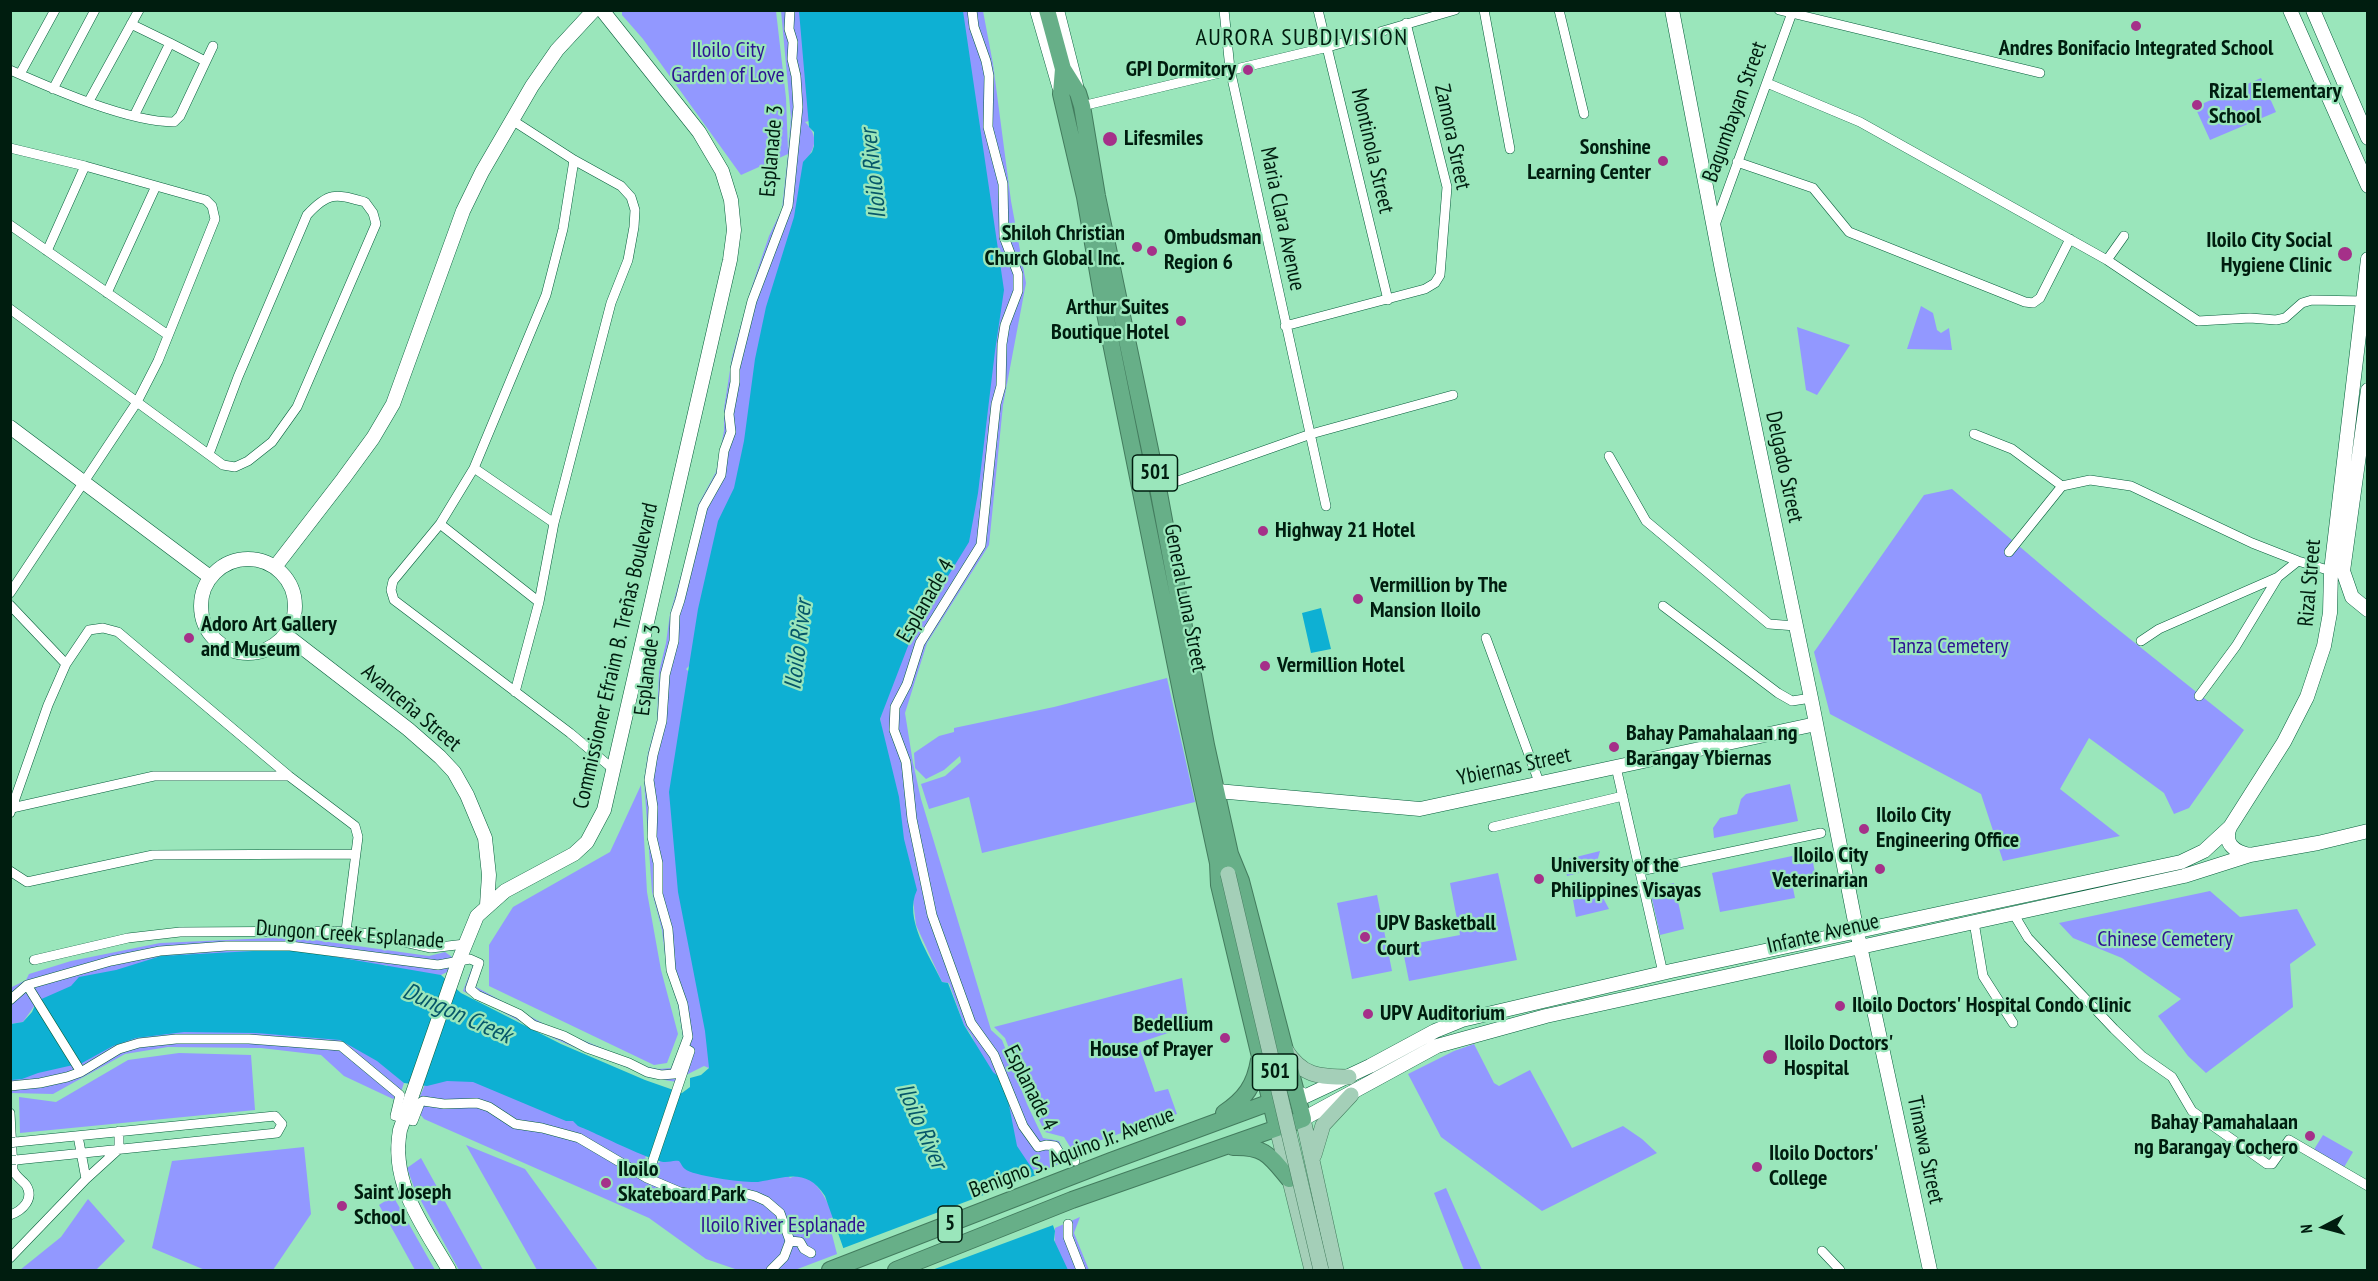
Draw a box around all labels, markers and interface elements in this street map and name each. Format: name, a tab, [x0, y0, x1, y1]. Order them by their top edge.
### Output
marker: Andres Bonifacio Integrated School	[2129, 19, 2143, 33]
district label: AURORA SUBDIVISION	[1195, 24, 1409, 52]
place label: Andres Bonifacio Integrated School	[1999, 36, 2273, 62]
park label: Iloilo City Garden of Love	[671, 38, 785, 90]
street label: Bagumbayan Street	[1697, 38, 1773, 186]
place label: GPI Dormitory	[1126, 57, 1236, 83]
marker: GPI Dormitory	[1241, 63, 1255, 77]
place label: Rizal Elementary School	[2209, 79, 2341, 130]
street label: Zamora Street	[1428, 82, 1476, 192]
street label: Montinola Street	[1345, 86, 1399, 216]
marker: Rizal Elementary School	[2190, 98, 2204, 112]
street label: Esplanade 3	[755, 104, 789, 198]
place label: Lifesmiles	[1124, 126, 1203, 152]
water label: Iloilo River	[855, 128, 893, 220]
marker: Lifesmiles	[1101, 130, 1119, 148]
place label: Sonshine Learning Center	[1527, 135, 1651, 186]
street label: Maria Clara Avenue	[1254, 145, 1310, 293]
marker: Sonshine Learning Center	[1656, 154, 1670, 168]
place label: Shiloh Christian Church Global Inc.	[984, 221, 1125, 272]
place label: Ombudsman Region 6	[1164, 225, 1261, 276]
place label: Iloilo City Social Hygiene Clinic	[2206, 228, 2332, 280]
marker: Shiloh Christian Church Global Inc.	[1130, 240, 1144, 254]
marker: Ombudsman Region 6	[1145, 244, 1159, 258]
marker: Iloilo City Social Hygiene Clinic	[2336, 245, 2354, 263]
place label: Arthur Suites Boutique Hotel	[1051, 295, 1169, 346]
marker: Arthur Suites Boutique Hotel	[1174, 314, 1188, 328]
street label: Delgado Street	[1759, 409, 1809, 525]
road number: 501	[1132, 455, 1178, 491]
street label: Commissioner Efraim B. Treñas Boulevard	[568, 500, 664, 812]
place label: Highway 21 Hotel	[1275, 518, 1415, 544]
street label: General Luna Street	[1158, 522, 1212, 674]
marker: Highway 21 Hotel	[1256, 524, 1270, 538]
street label: Rizal Street	[2293, 538, 2327, 628]
street label: Esplanade 4	[892, 555, 960, 647]
place label: Vermillion by The Mansion Iloilo	[1370, 573, 1507, 624]
marker: Vermillion by The Mansion Iloilo	[1351, 592, 1365, 606]
water label: Iloilo River	[779, 598, 819, 692]
place label: Adoro Art Gallery and Museum	[201, 612, 337, 664]
street label: Esplanade 3	[629, 623, 667, 717]
marker: Adoro Art Gallery and Museum	[182, 631, 196, 645]
park label: Tanza Cemetery	[1889, 634, 2009, 660]
place label: Vermillion Hotel	[1277, 653, 1405, 679]
street label: Avanceña Street	[356, 659, 466, 757]
marker: Vermillion Hotel	[1258, 659, 1272, 673]
place label: Bahay Pamahalaan ng Barangay Ybiernas	[1626, 721, 1797, 772]
marker: Bahay Pamahalaan ng Barangay Ybiernas	[1607, 740, 1621, 754]
street label: Ybiernas Street	[1455, 742, 1573, 792]
place label: Iloilo City Engineering Office	[1876, 803, 2019, 854]
marker: Iloilo City Engineering Office	[1857, 822, 1871, 836]
place label: Iloilo City Veterinarian	[1772, 843, 1868, 894]
place label: University of the Philippines Visayas	[1551, 853, 1701, 904]
marker: Iloilo City Veterinarian	[1873, 862, 1887, 876]
marker: University of the Philippines Visayas	[1532, 872, 1546, 886]
street label: Infante Avenue	[1764, 908, 1882, 960]
place label: UPV Basketball Court	[1377, 911, 1496, 962]
street label: Dungon Creek Esplanade	[255, 915, 445, 955]
park label: Chinese Cemetery	[2097, 927, 2233, 953]
marker: UPV Basketball Court	[1358, 930, 1372, 944]
water label: Dungon Creek	[398, 977, 516, 1051]
place label: Iloilo Doctors' Hospital Condo Clinic	[1852, 993, 2131, 1019]
marker: Iloilo Doctors' Hospital Condo Clinic	[1833, 999, 1847, 1013]
place label: UPV Auditorium	[1380, 1001, 1505, 1027]
marker: UPV Auditorium	[1361, 1007, 1375, 1021]
place label: Bedellium House of Prayer	[1090, 1012, 1213, 1064]
marker: Bedellium House of Prayer	[1218, 1031, 1232, 1045]
place label: Iloilo Doctors' Hospital	[1784, 1031, 1893, 1082]
street label: Esplanade 4	[997, 1041, 1063, 1135]
marker: Iloilo Doctors' Hospital	[1761, 1048, 1779, 1066]
road number: 501	[1252, 1054, 1298, 1090]
water label: Iloilo River	[889, 1079, 953, 1173]
street label: Timawa Street	[1901, 1094, 1949, 1206]
street label: Benigno S. Aquino Jr. Avenue	[966, 1102, 1178, 1204]
place label: Bahay Pamahalaan ng Barangay Cochero	[2134, 1110, 2298, 1162]
marker: Bahay Pamahalaan ng Barangay Cochero	[2303, 1129, 2317, 1143]
place label: Iloilo Doctors' College	[1769, 1141, 1878, 1192]
place label: Iloilo Skateboard Park	[618, 1157, 746, 1208]
marker: Iloilo Doctors' College	[1750, 1160, 1764, 1174]
marker: Iloilo Skateboard Park	[599, 1176, 613, 1190]
place label: Saint Joseph School	[354, 1180, 451, 1232]
north arrow	[2294, 1197, 2354, 1257]
marker: Saint Joseph School	[335, 1199, 349, 1213]
road number: 5	[938, 1206, 962, 1242]
park label: Iloilo River Esplanade	[701, 1213, 865, 1239]
text: N	[2296, 1224, 2316, 1234]

